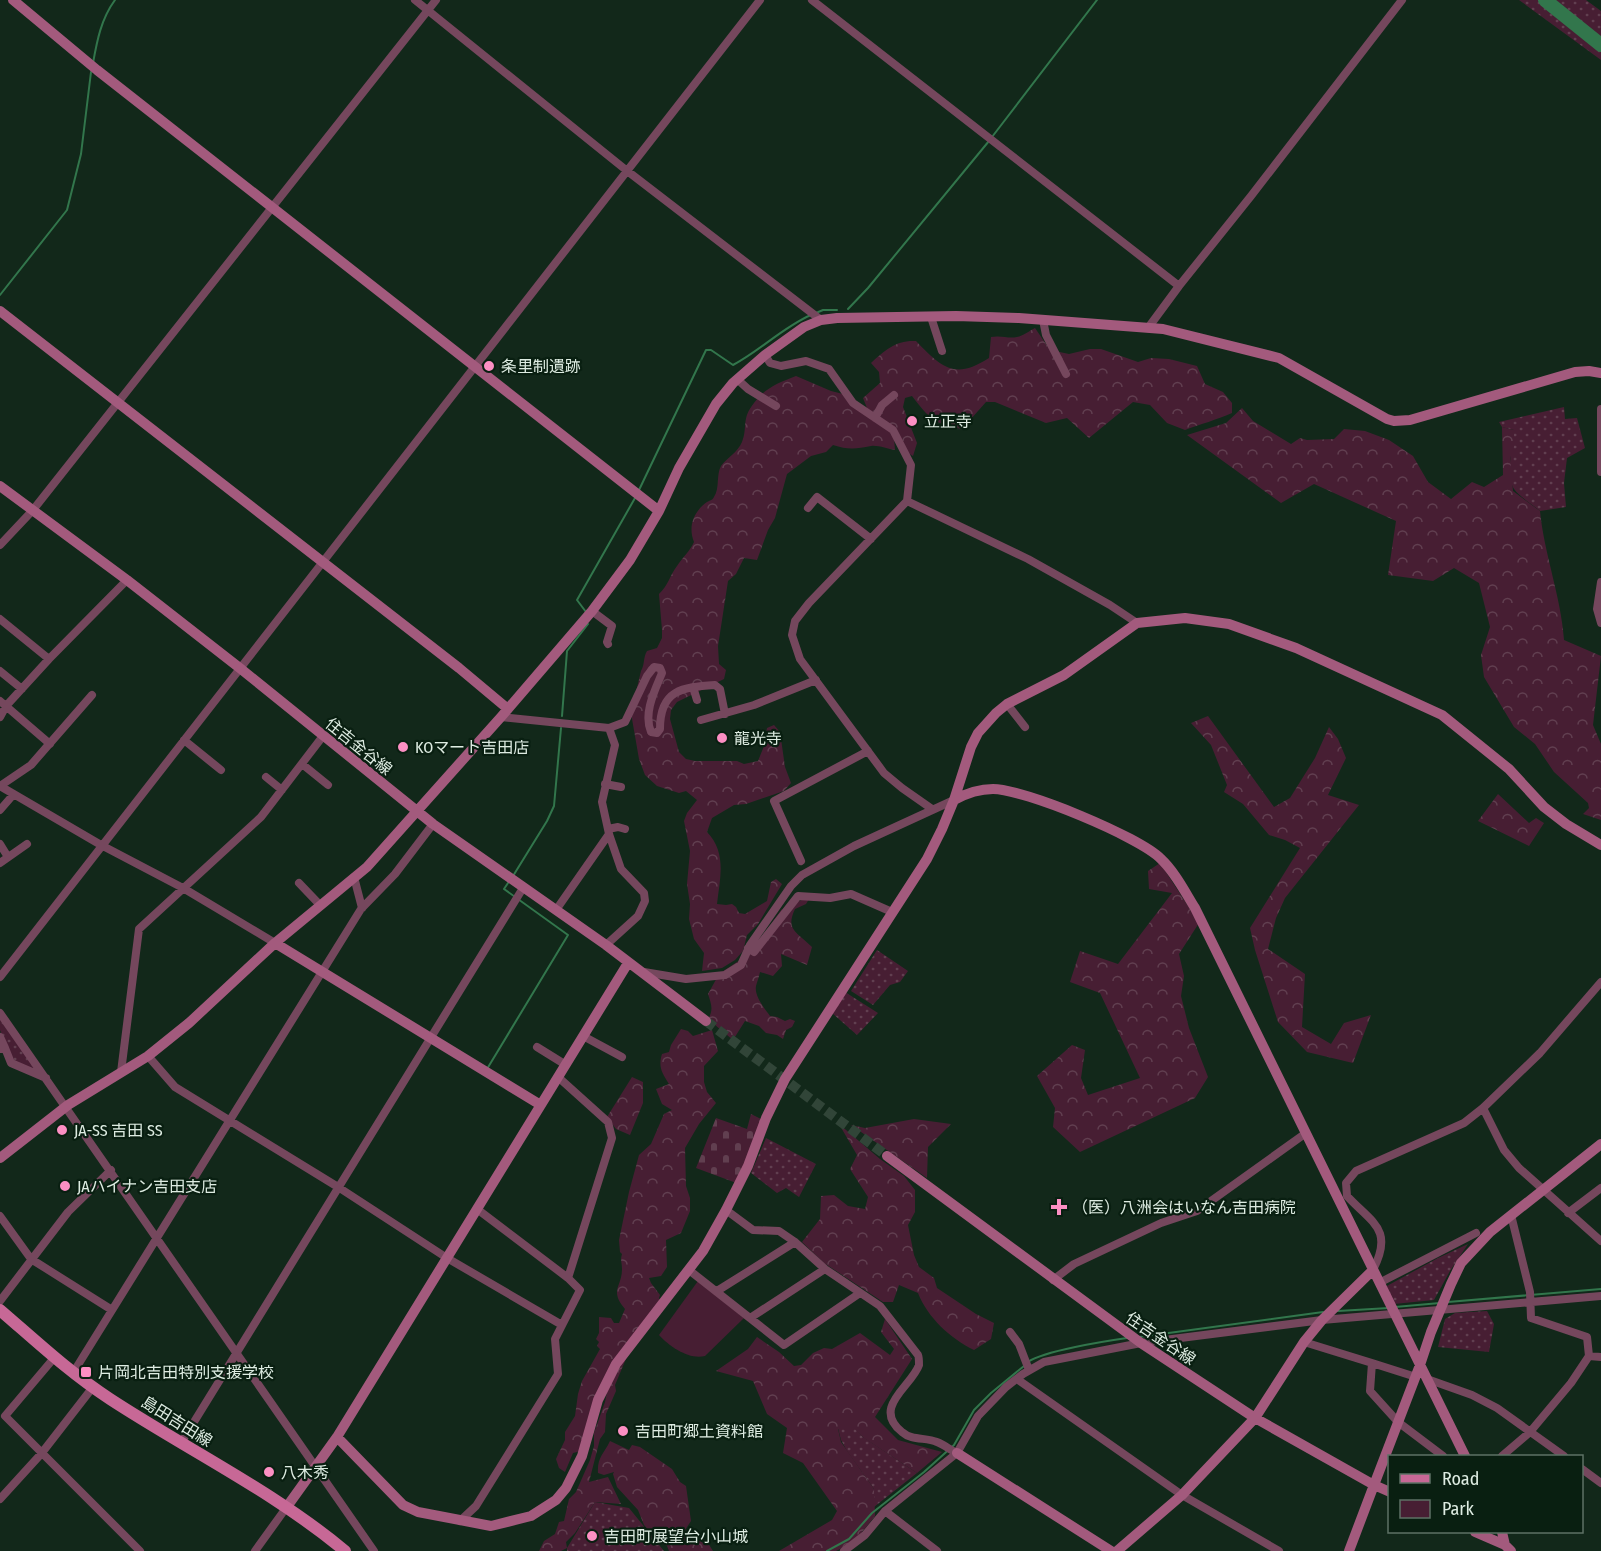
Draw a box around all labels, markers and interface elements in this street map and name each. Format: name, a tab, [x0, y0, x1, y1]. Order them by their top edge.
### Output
place label: 条里制遺跡	[501, 357, 581, 376]
marker: 条里制遺跡	[482, 359, 496, 373]
place label: 立正寺	[924, 412, 972, 431]
marker: 立正寺	[905, 414, 919, 428]
street label: 住吉金谷線	[322, 714, 396, 779]
place label: 龍光寺	[734, 729, 782, 748]
marker: 龍光寺	[715, 731, 729, 745]
place label: KOマート吉田店	[415, 738, 529, 757]
marker: KOマート吉田店	[396, 740, 410, 754]
place label: JA-SS 吉田 SS	[74, 1121, 163, 1140]
marker: JA-SS 吉田 SS	[55, 1123, 69, 1137]
place label: JAハイナン吉田支店	[77, 1177, 217, 1196]
marker: JAハイナン吉田支店	[58, 1179, 72, 1193]
marker: （医）八洲会はいなん吉田病院	[1050, 1198, 1068, 1216]
place label: （医）八洲会はいなん吉田病院	[1072, 1198, 1296, 1217]
street label: 住吉金谷線	[1122, 1308, 1199, 1369]
place label: 片岡北吉田特別支援学校	[98, 1363, 274, 1382]
marker: 片岡北吉田特別支援学校	[79, 1365, 93, 1379]
street label: 島田吉田線	[138, 1392, 216, 1451]
place label: 吉田町郷土資料館	[635, 1422, 763, 1441]
marker: 吉田町郷土資料館	[616, 1424, 630, 1438]
legend	[1388, 1455, 1583, 1533]
place label: 八木秀	[281, 1463, 329, 1482]
marker: 八木秀	[262, 1465, 276, 1479]
text: Road	[1442, 1468, 1479, 1490]
text: Park	[1442, 1498, 1475, 1520]
place label: 吉田町展望台小山城	[604, 1527, 748, 1546]
marker: 吉田町展望台小山城	[585, 1529, 599, 1543]

